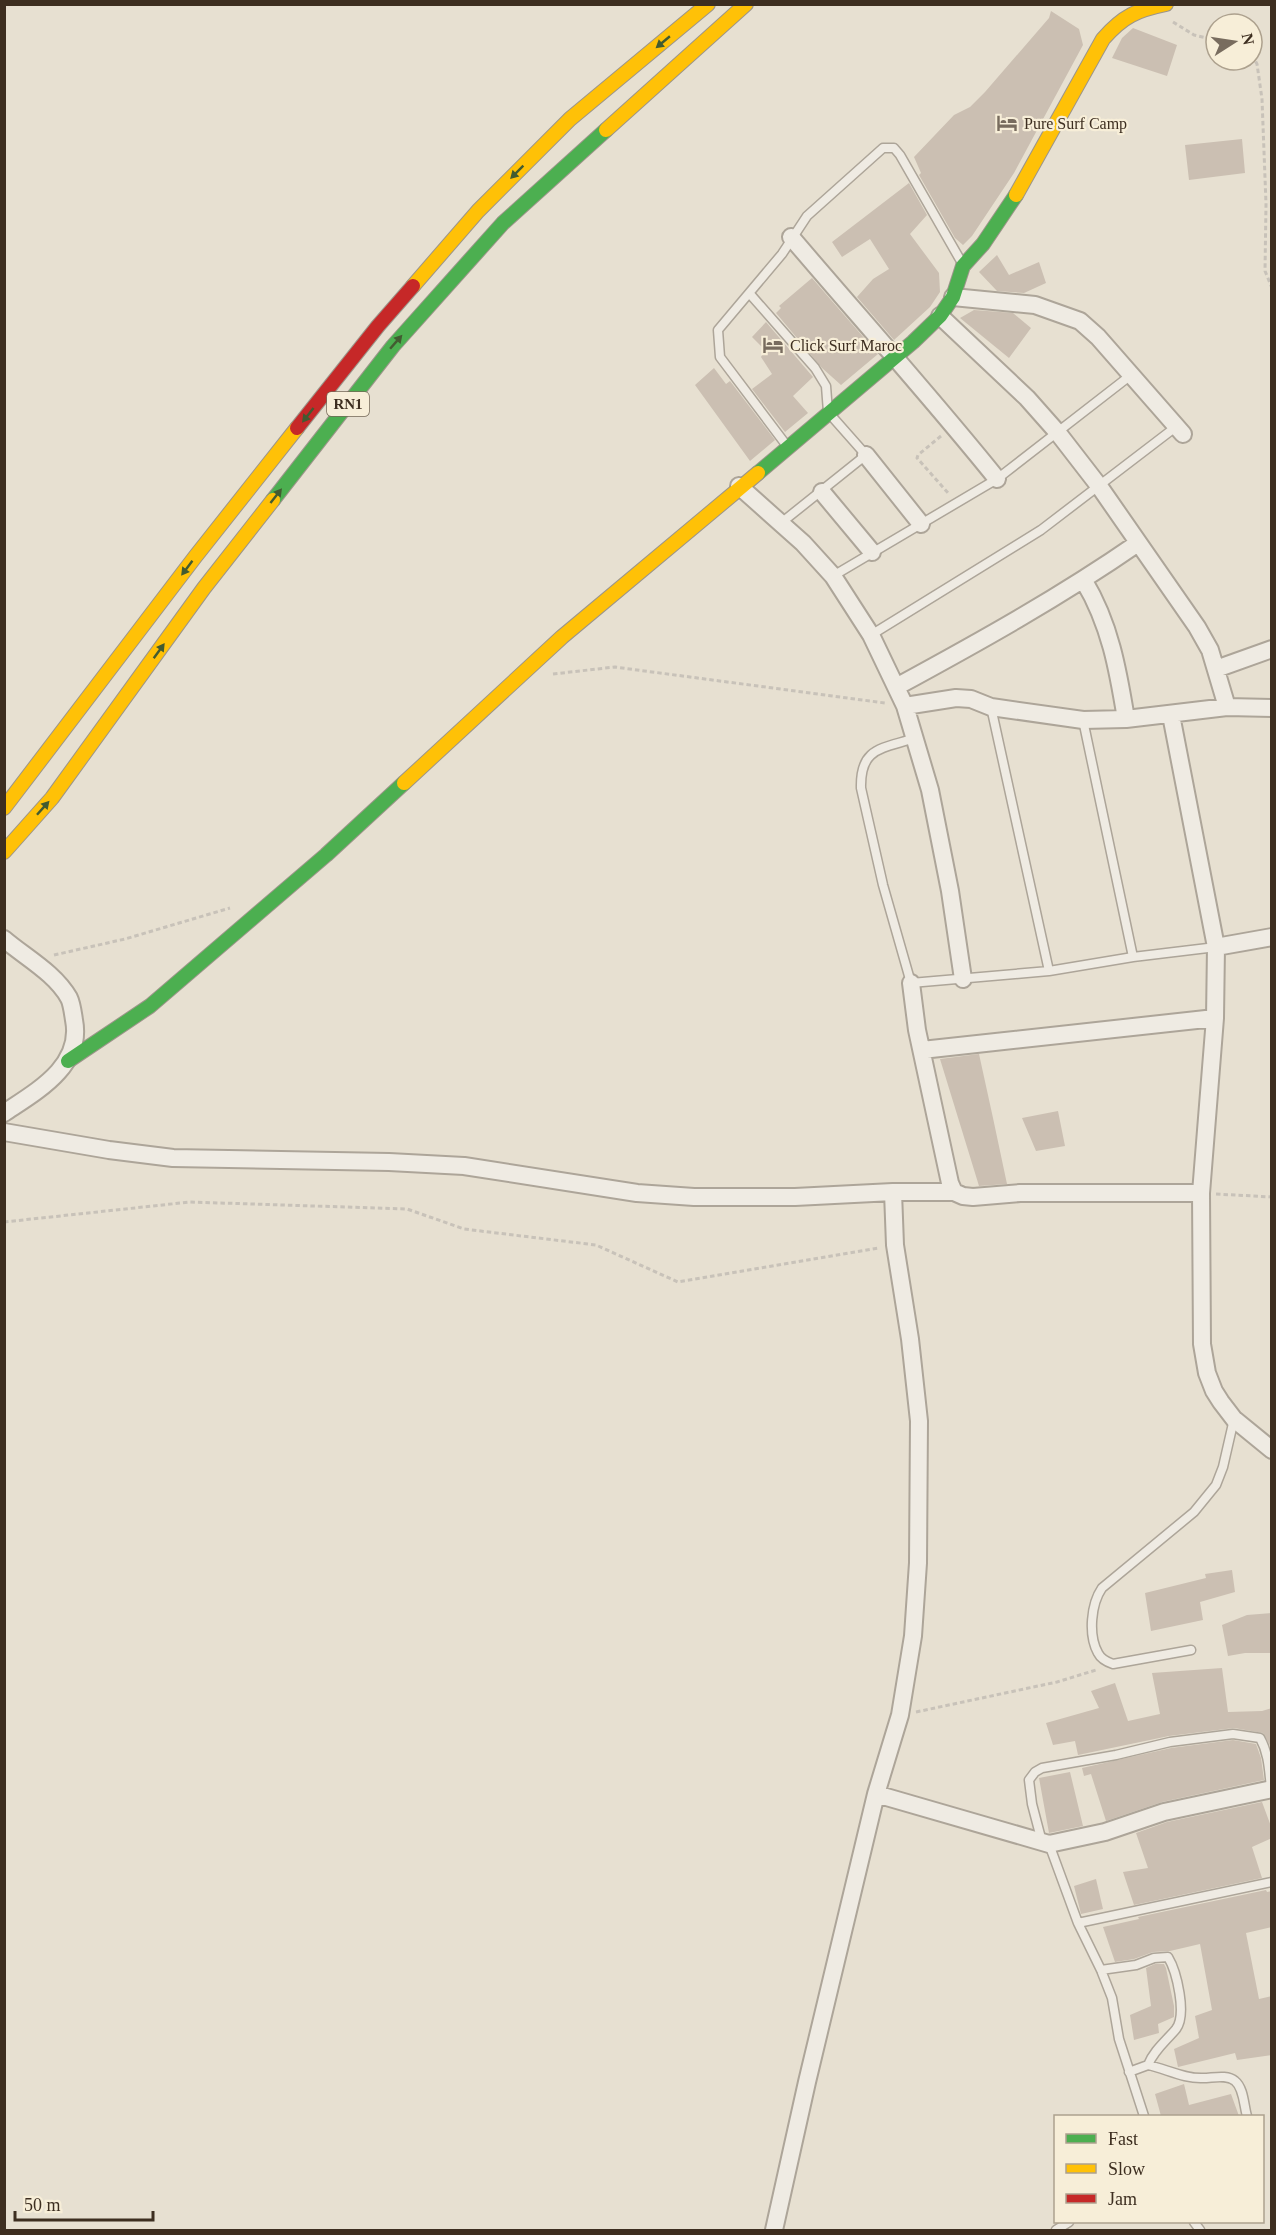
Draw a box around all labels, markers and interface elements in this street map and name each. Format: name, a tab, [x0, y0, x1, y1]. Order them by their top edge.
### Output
north arrow	[1204, 12, 1264, 72]
text: N	[1239, 32, 1258, 47]
one-way arrow	[656, 35, 671, 48]
hotel icon: Pure Surf Camp	[995, 111, 1019, 135]
place label: Pure Surf Camp	[1024, 115, 1127, 133]
one-way arrow	[511, 164, 525, 178]
hotel icon: Click Surf Maroc	[761, 333, 785, 357]
one-way arrow	[390, 334, 403, 350]
place label: Click Surf Maroc	[790, 337, 902, 354]
road number: RN1	[327, 392, 369, 416]
one-way arrow	[302, 407, 314, 422]
one-way arrow	[270, 488, 282, 503]
one-way arrow	[181, 559, 193, 575]
one-way arrow	[152, 643, 164, 658]
one-way arrow	[36, 801, 49, 816]
legend	[1054, 2115, 1264, 2223]
text: Fast	[1108, 2129, 1138, 2149]
text: Slow	[1108, 2159, 1145, 2179]
scale bar	[15, 2184, 153, 2222]
text: Jam	[1108, 2189, 1137, 2209]
text: 50 m	[24, 2195, 61, 2215]

